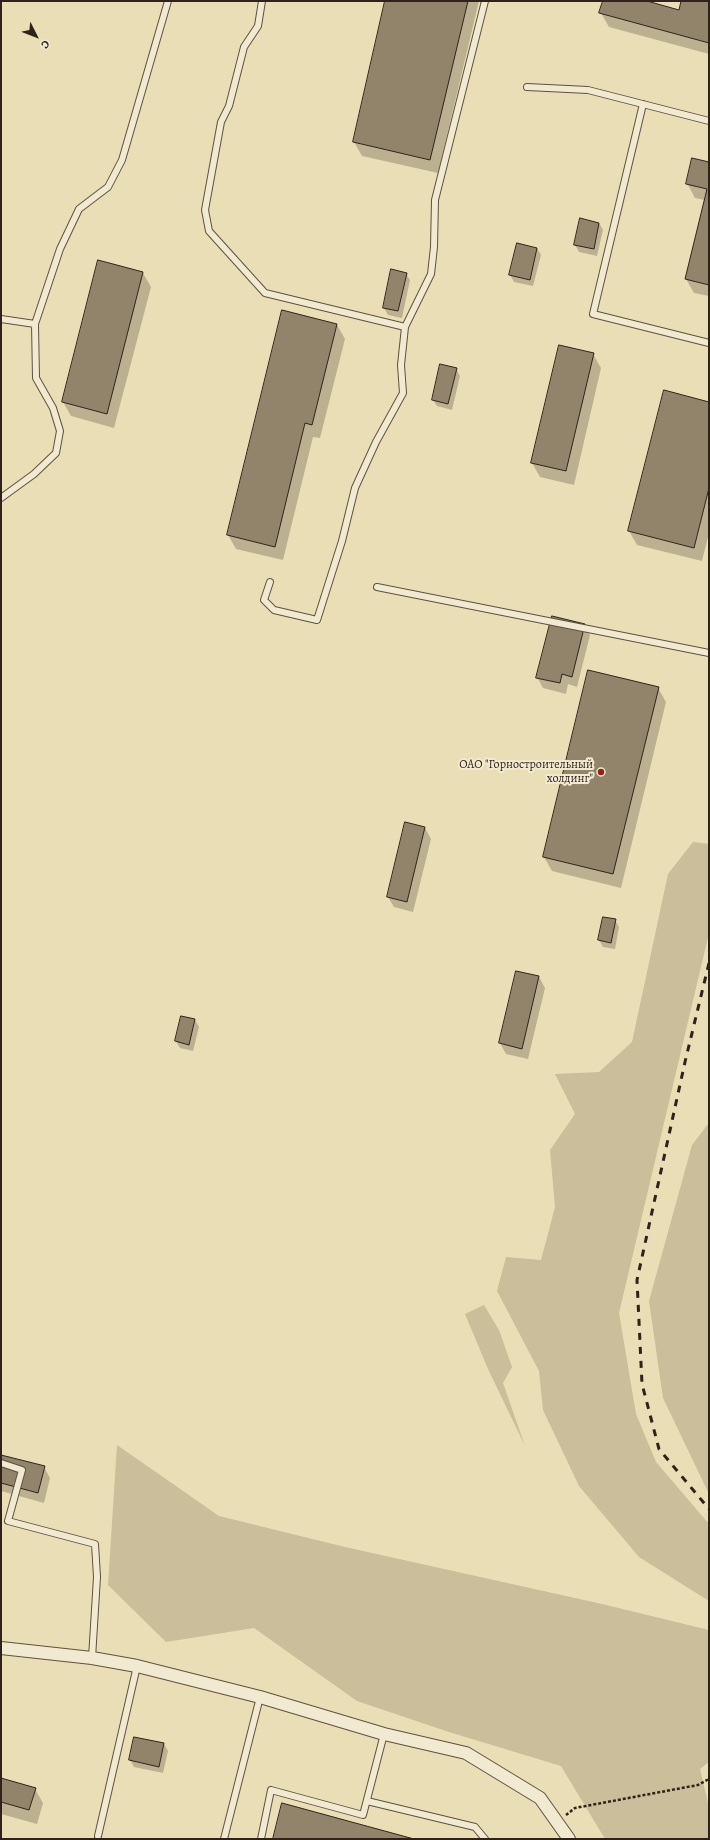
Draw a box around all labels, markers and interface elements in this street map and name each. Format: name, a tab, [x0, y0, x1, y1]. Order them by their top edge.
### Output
north arrow	[16, 16, 56, 56]
text: С	[37, 37, 53, 52]
place label: ОАО "Горностроительный холдинг"	[459, 758, 593, 786]
marker: ОАО "Горностроительный холдинг"	[596, 767, 606, 777]

